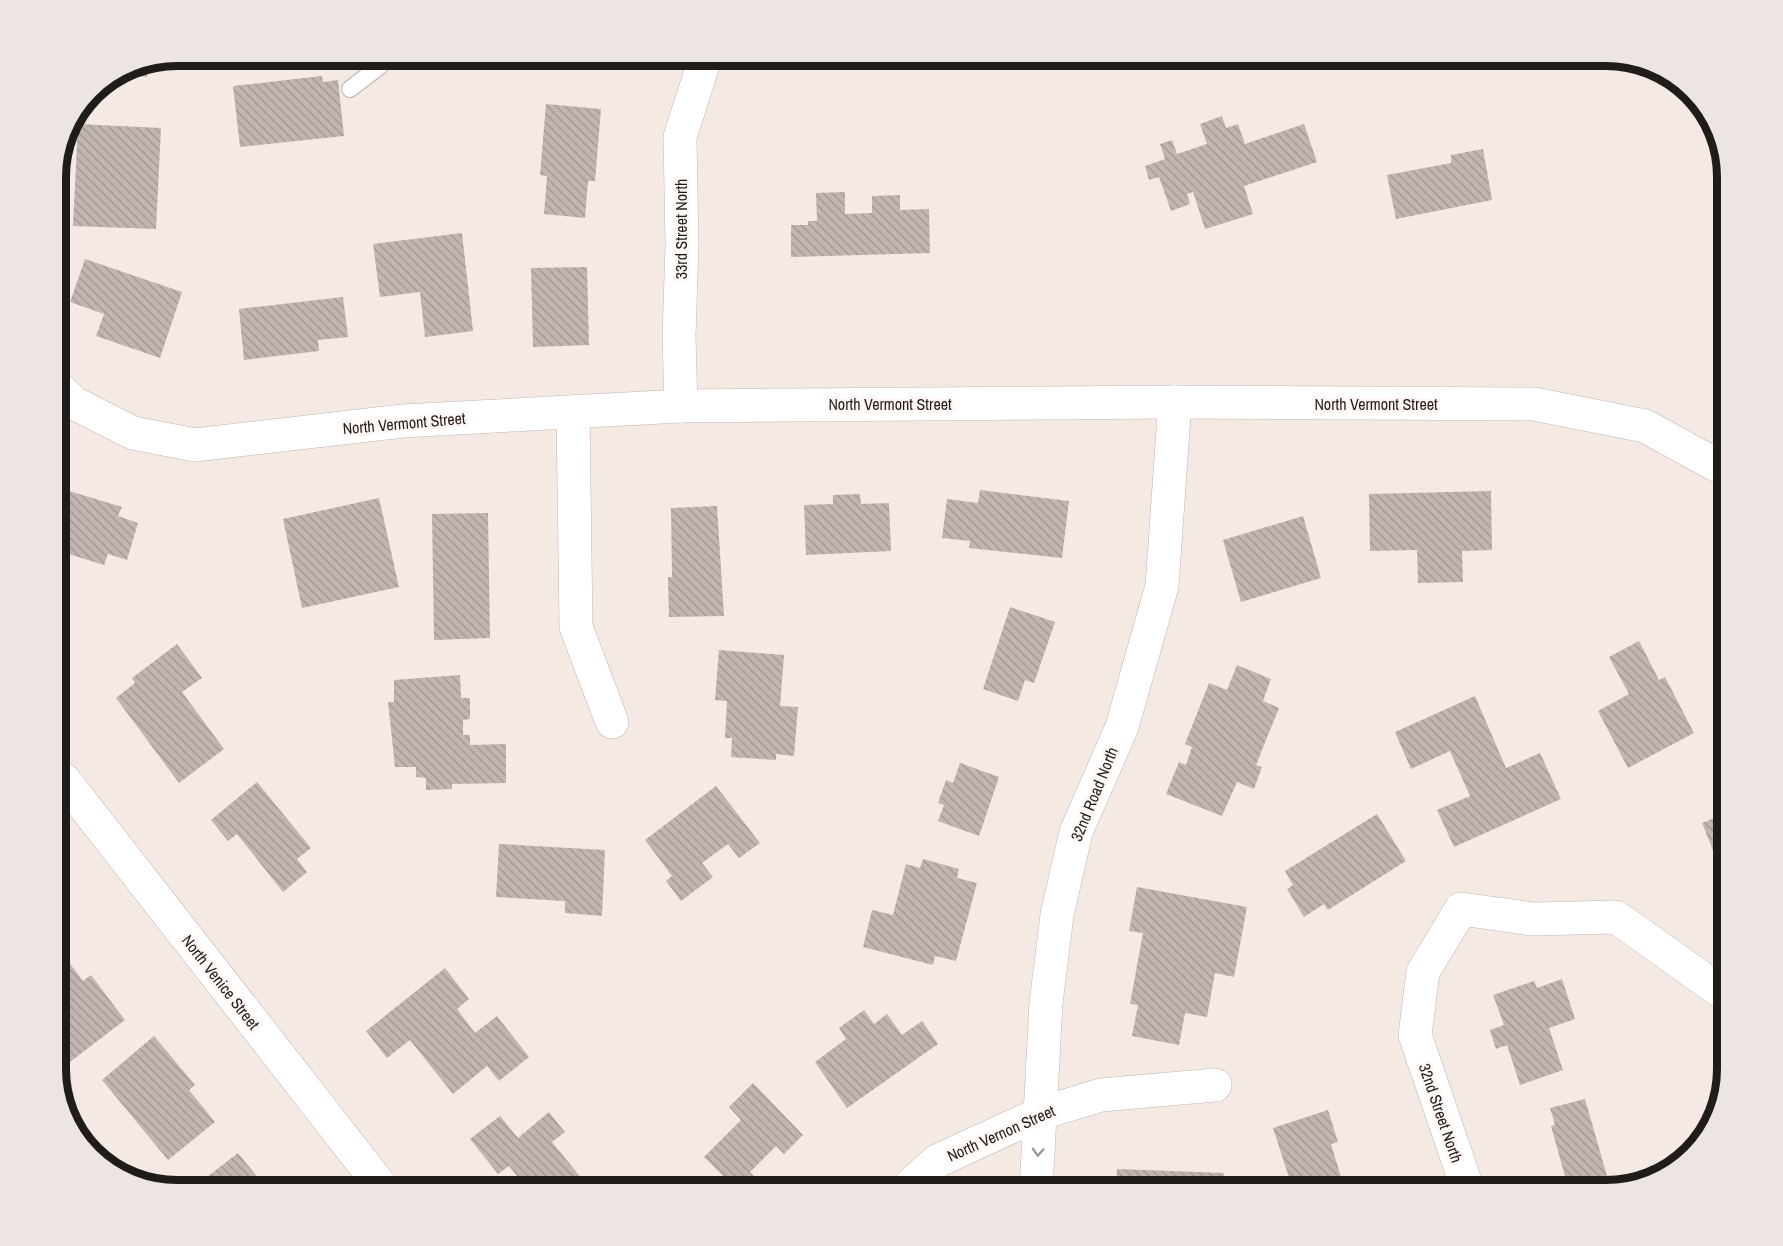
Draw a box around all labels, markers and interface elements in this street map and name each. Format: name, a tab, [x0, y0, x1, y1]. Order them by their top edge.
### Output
street label: 33rd Street North	[670, 179, 692, 279]
street label: North Vermont Street	[828, 393, 952, 415]
street label: North Vermont Street	[1314, 393, 1438, 415]
street label: North Vermont Street	[342, 407, 467, 439]
street label: 32nd Road North	[1065, 744, 1123, 844]
street label: North Venice Street	[177, 930, 265, 1034]
street label: 32nd Street North	[1414, 1060, 1468, 1166]
street label: North Vernon Street	[944, 1099, 1059, 1167]
one-way arrow	[1031, 1148, 1044, 1157]

